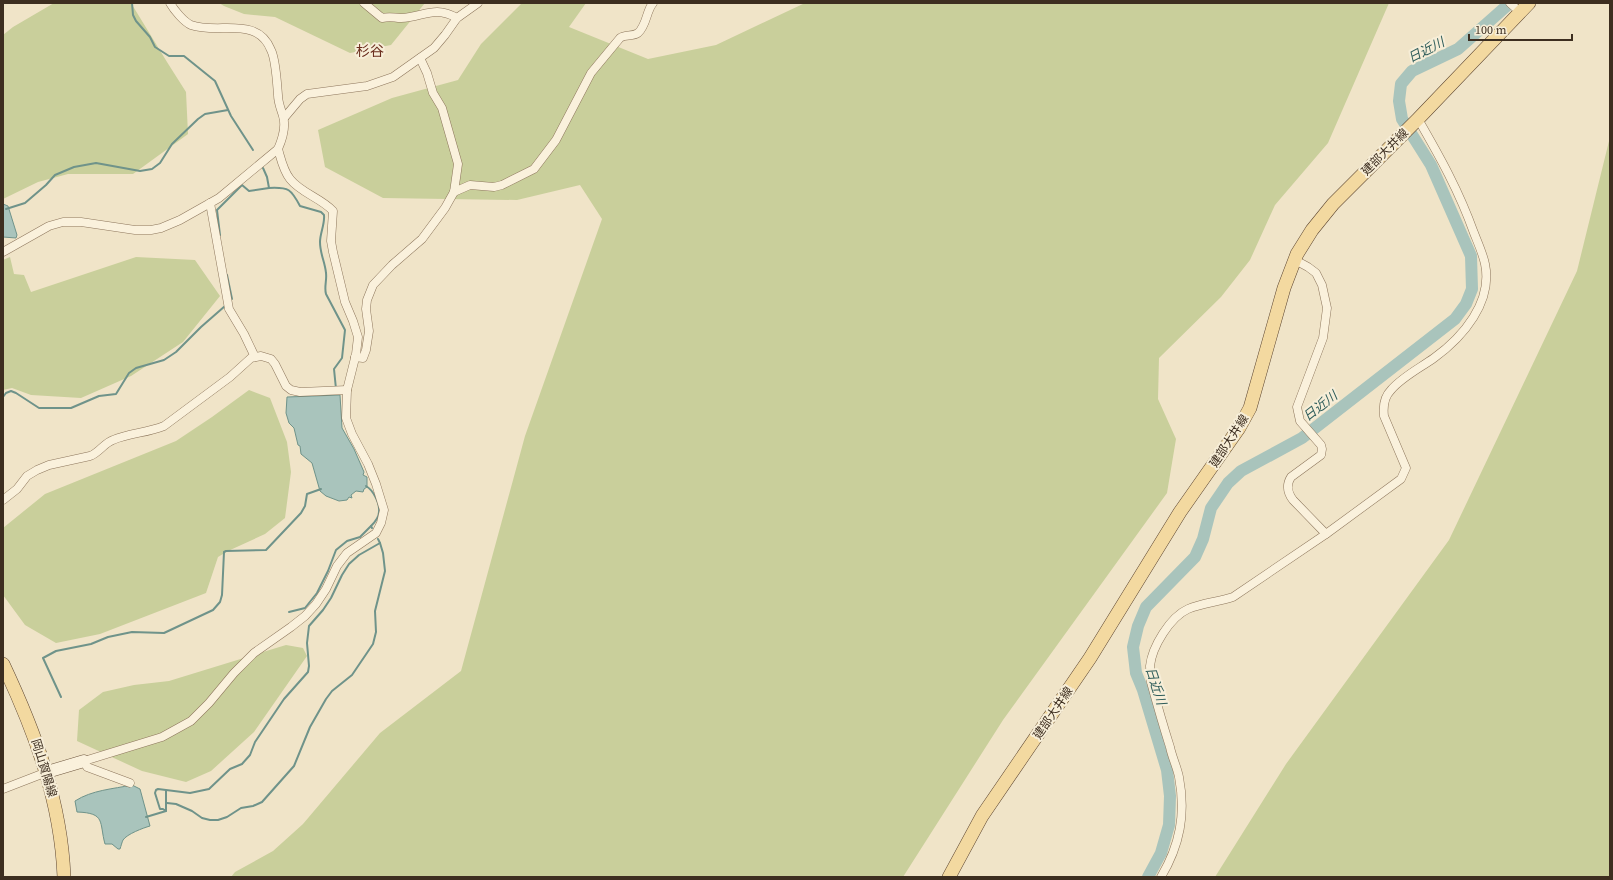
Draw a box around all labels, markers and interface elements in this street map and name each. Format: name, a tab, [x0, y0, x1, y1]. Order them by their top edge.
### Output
scale bar	[1469, 16, 1572, 42]
text: 100 m	[1475, 22, 1507, 38]
water label: 日近川	[1405, 33, 1449, 66]
district label: 杉谷	[356, 41, 384, 61]
street label: 建部大井線	[1358, 125, 1412, 179]
water label: 日近川	[1299, 386, 1342, 425]
street label: 建部大井線	[1206, 411, 1252, 471]
water label: 日近川	[1142, 665, 1171, 709]
street label: 建部大井線	[1030, 684, 1076, 742]
street label: 岡山賀陽線	[28, 737, 60, 799]

